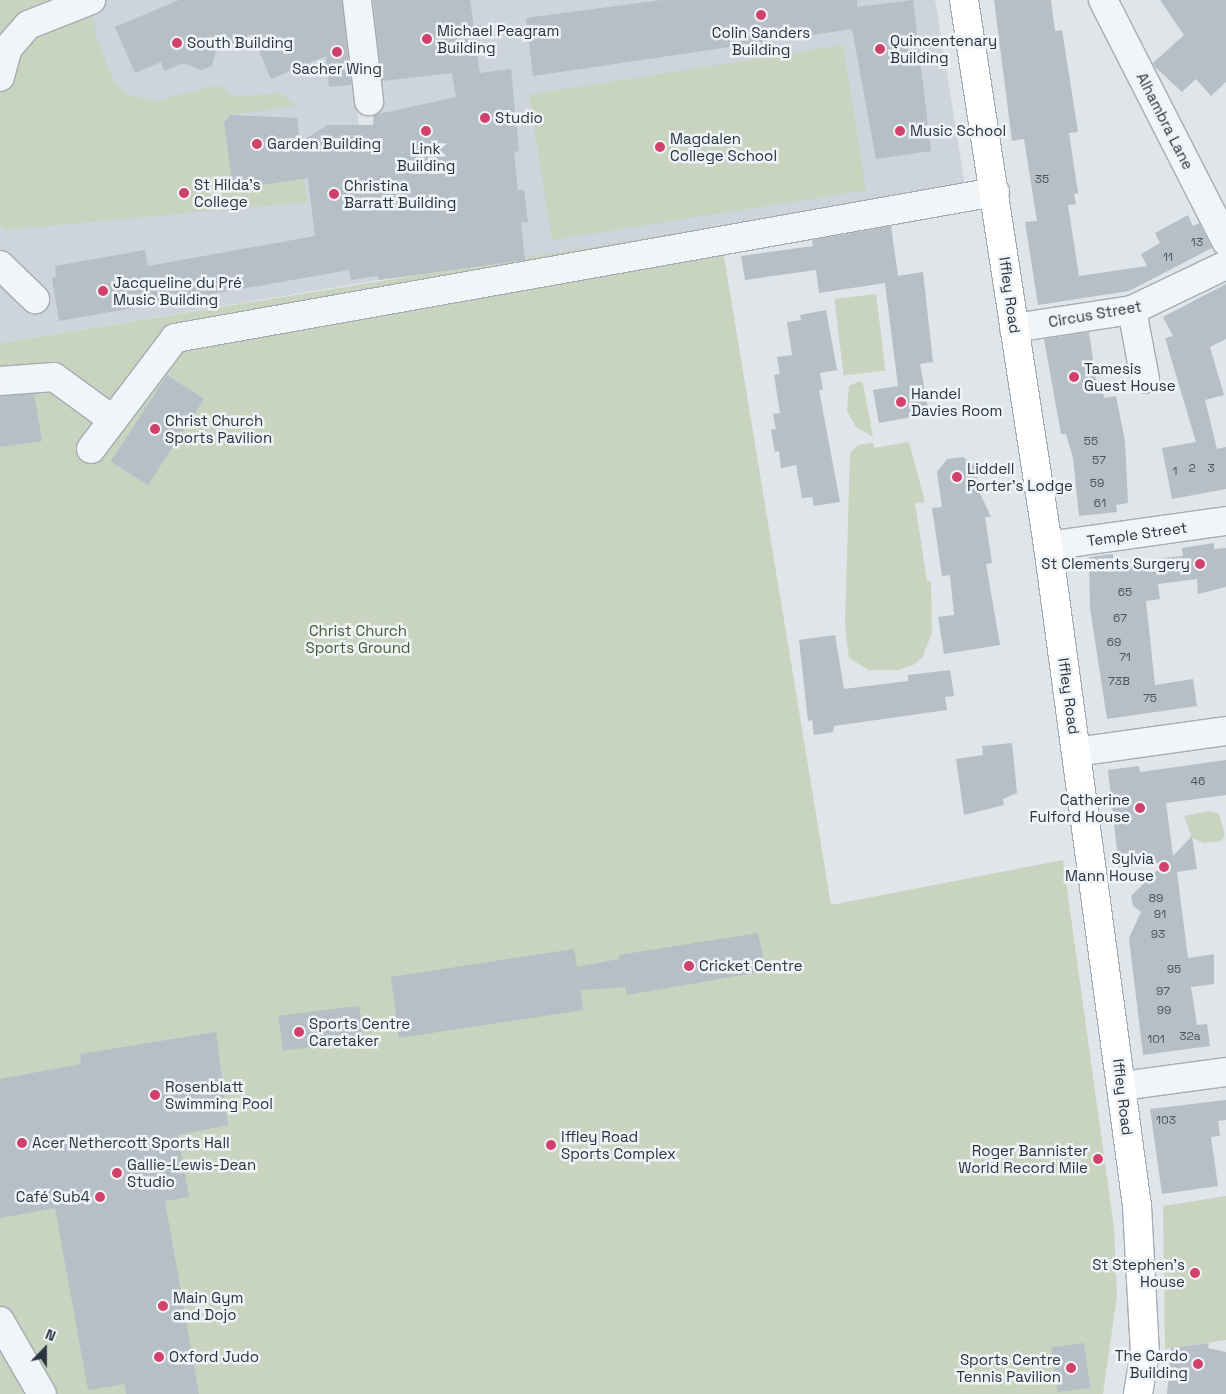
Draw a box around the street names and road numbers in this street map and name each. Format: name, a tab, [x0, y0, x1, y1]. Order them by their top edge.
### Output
street label: Alhambra Lane	[1133, 70, 1197, 172]
street label: Iffley Road	[996, 256, 1024, 334]
street label: Circus Street	[1047, 297, 1143, 331]
street label: Temple Street	[1086, 518, 1188, 550]
street label: Iffley Road	[1055, 657, 1083, 735]
street label: Iffley Road	[1109, 1058, 1137, 1136]

